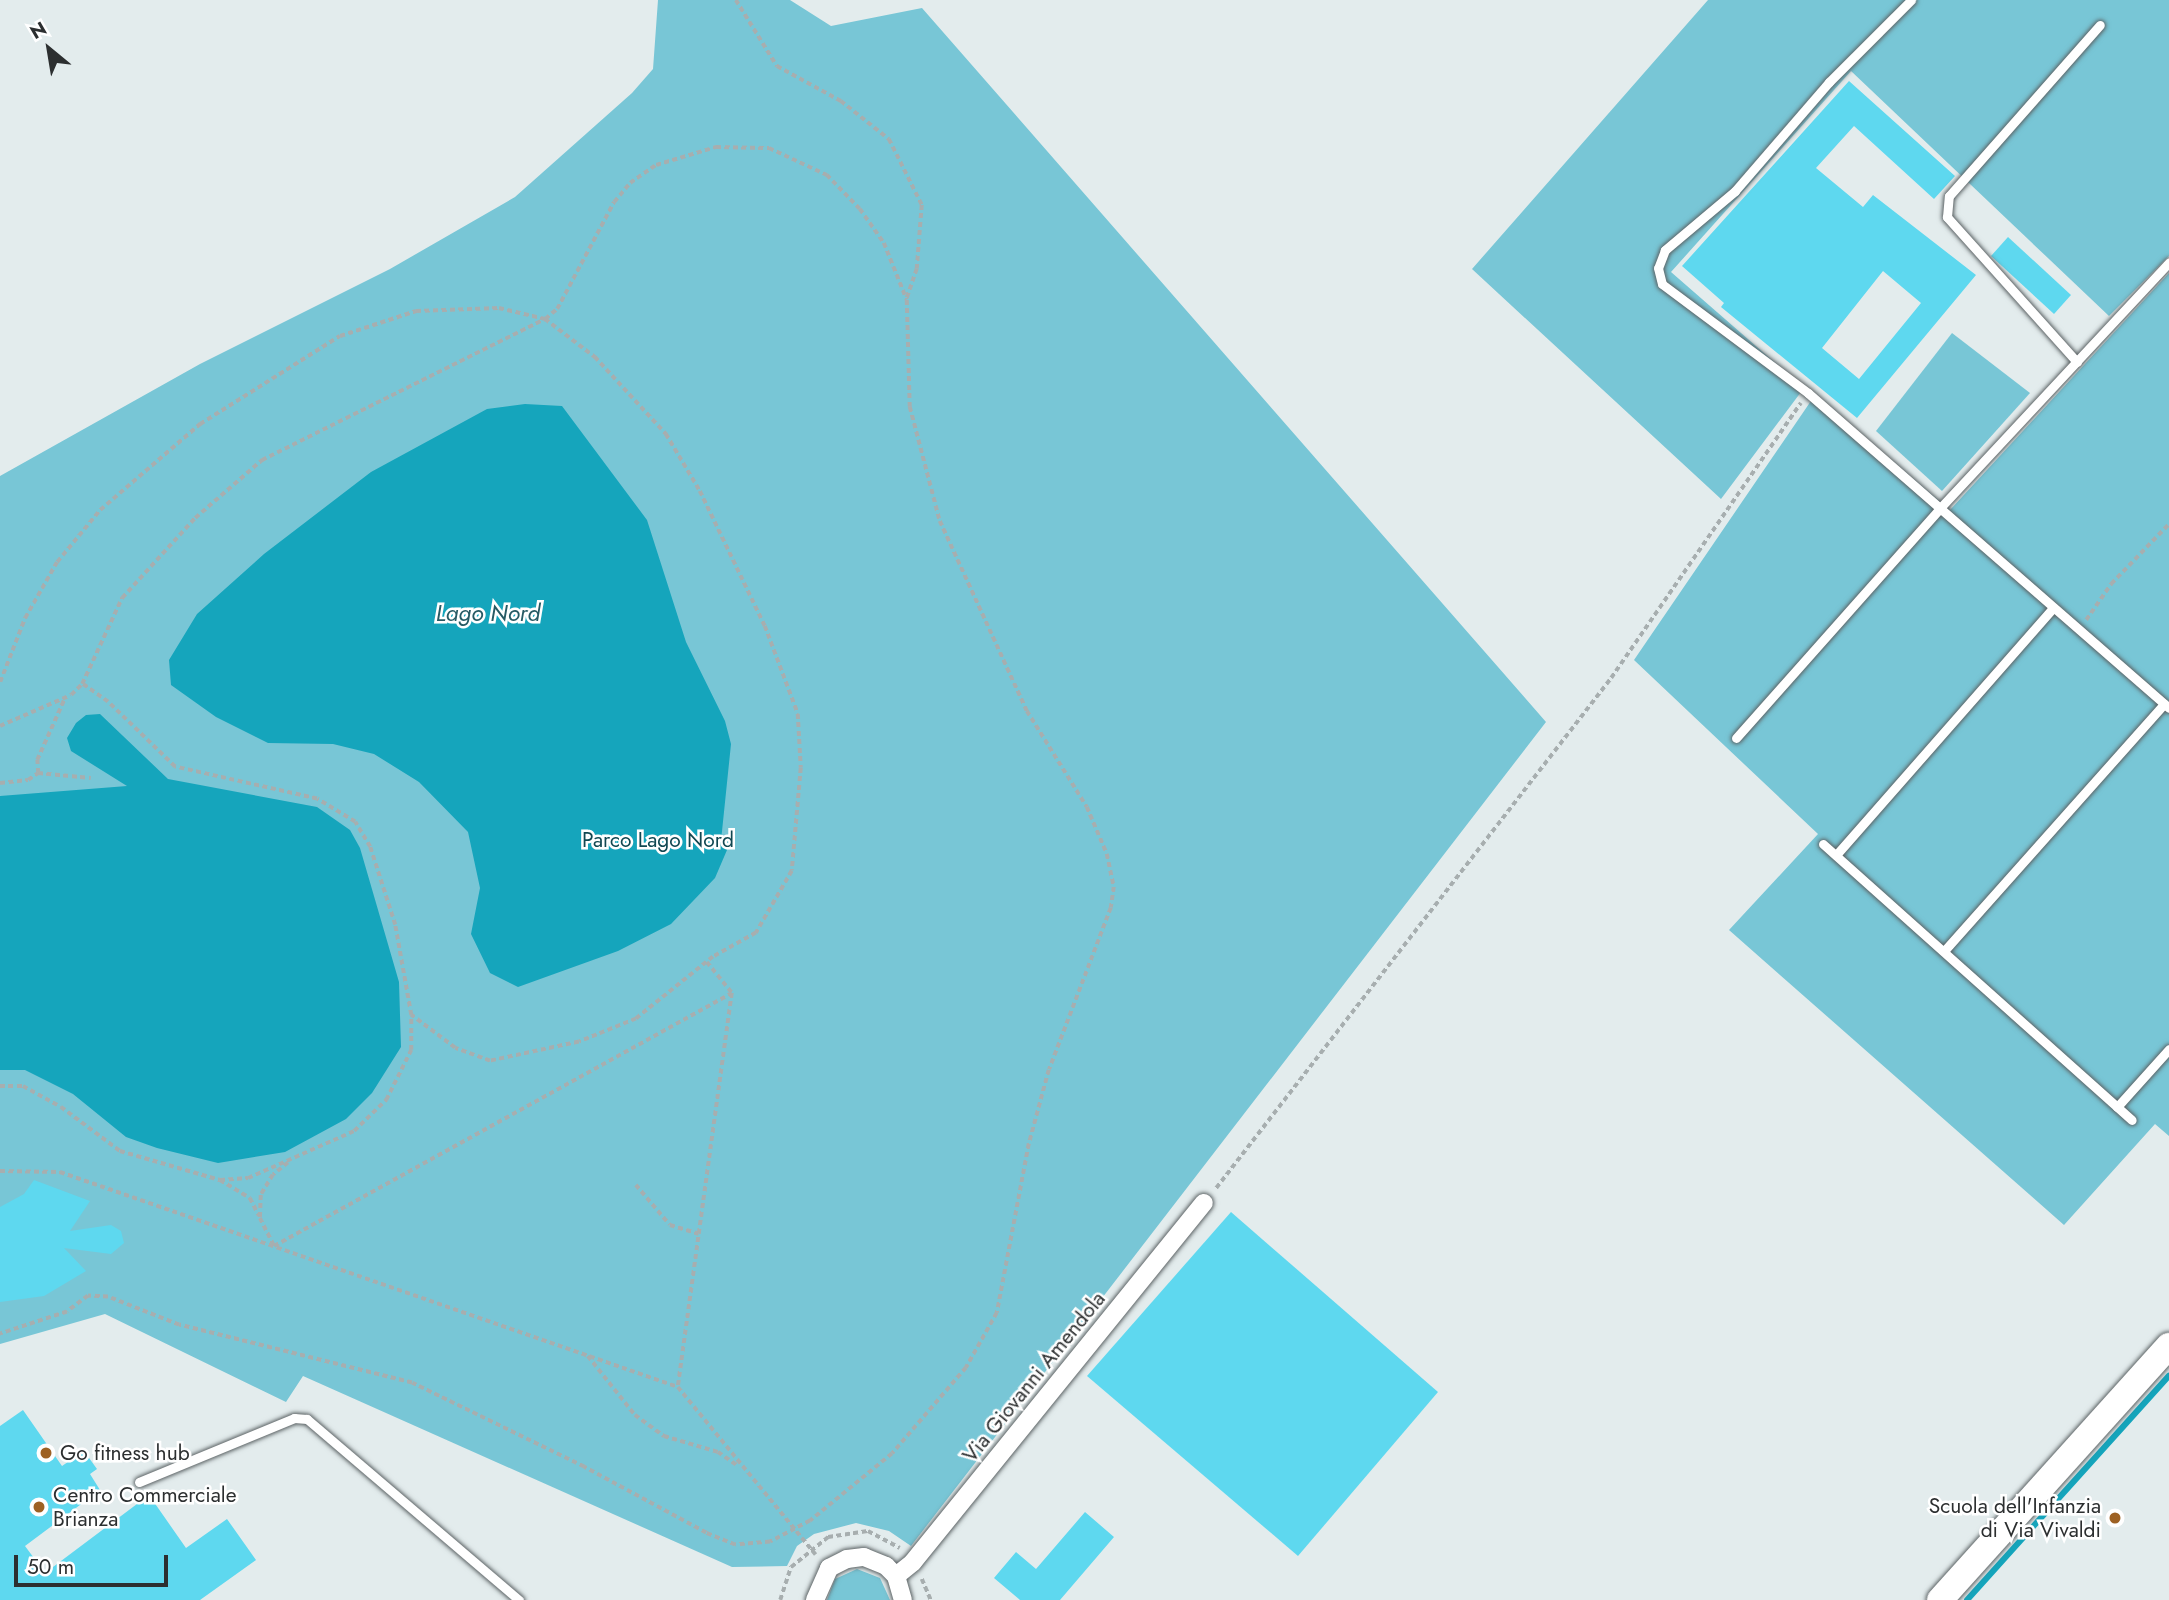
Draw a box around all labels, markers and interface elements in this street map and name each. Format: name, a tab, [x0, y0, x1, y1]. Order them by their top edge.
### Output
north arrow	[14, 14, 84, 84]
text: N	[25, 15, 52, 46]
water label: Lago Nord	[436, 599, 540, 627]
park label: Parco Lago Nord	[582, 827, 734, 853]
street label: Via Giovanni Amendola	[957, 1287, 1111, 1467]
place label: Go fitness hub	[60, 1440, 190, 1466]
marker: Go fitness hub	[38, 1445, 54, 1461]
place label: Centro Commerciale Brianza	[53, 1482, 236, 1532]
place label: Scuola dell'Infanzia di Via Vivaldi	[1929, 1493, 2101, 1543]
marker: Centro Commerciale Brianza	[31, 1499, 47, 1515]
marker: Scuola dell'Infanzia di Via Vivaldi	[2107, 1510, 2123, 1526]
scale bar	[18, 1540, 172, 1584]
text: 50 m	[27, 1552, 74, 1582]

